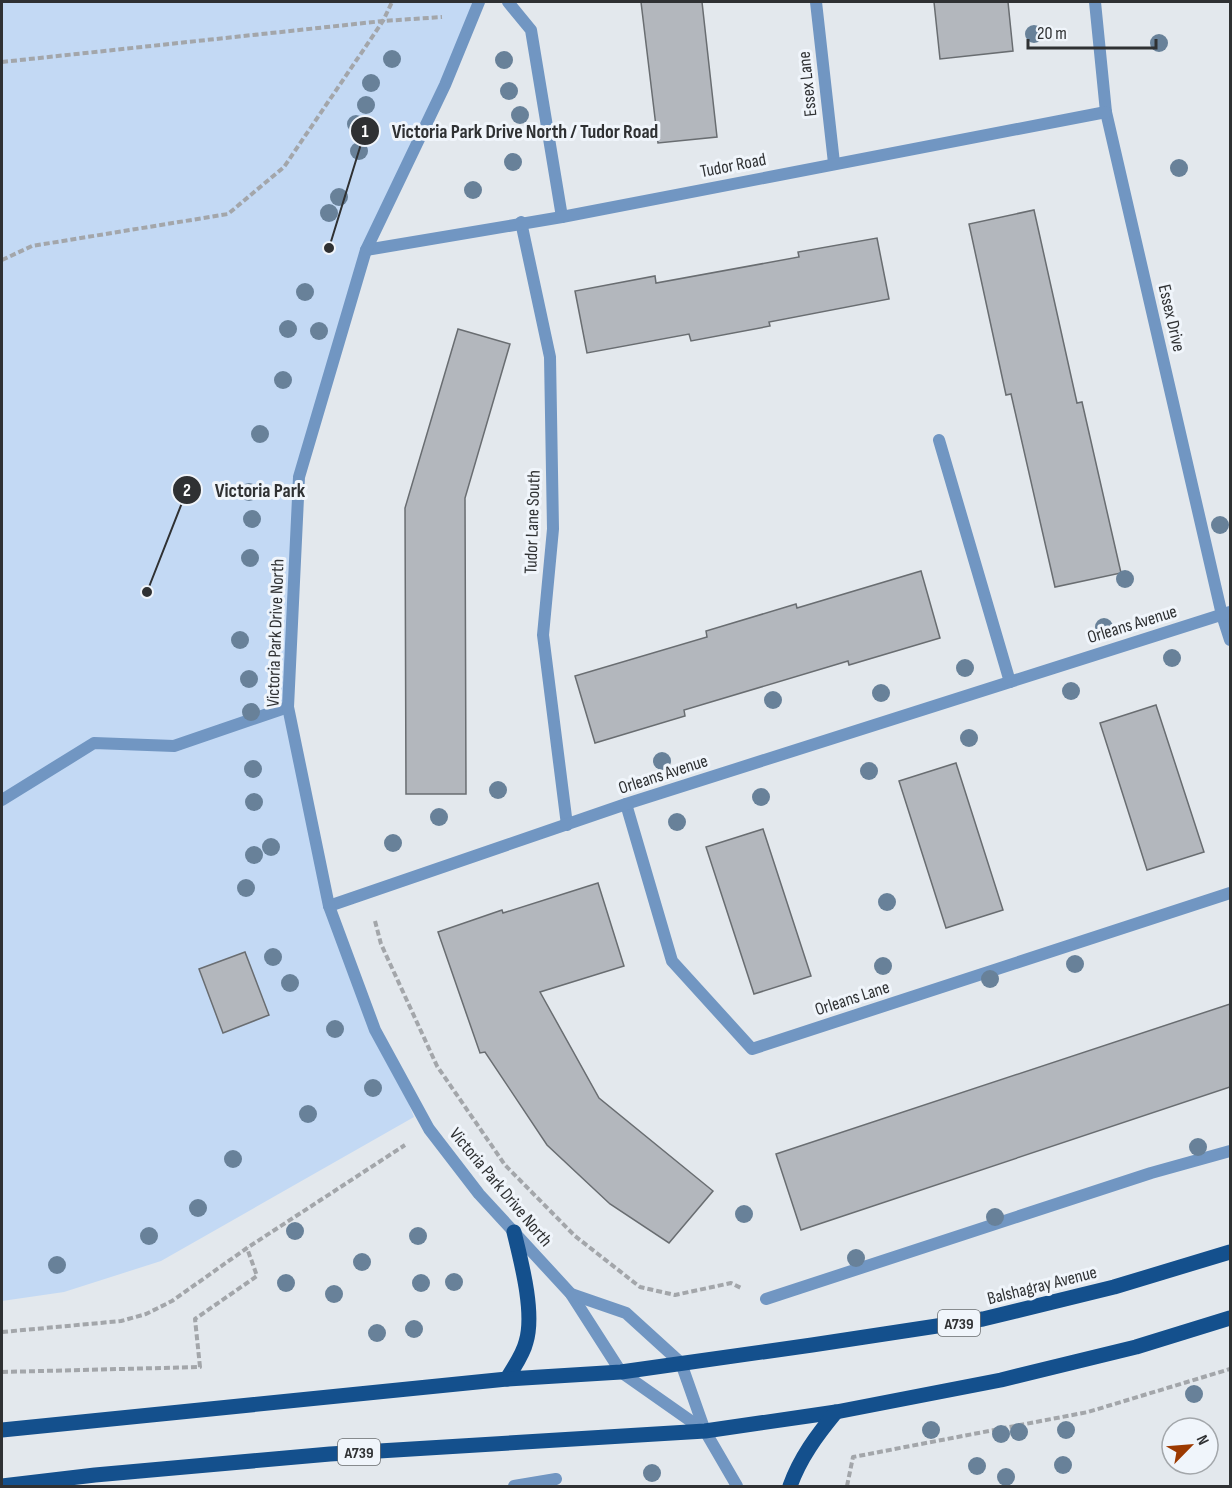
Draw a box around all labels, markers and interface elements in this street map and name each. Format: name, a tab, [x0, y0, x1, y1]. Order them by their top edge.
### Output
scale bar	[1028, 12, 1156, 50]
text: 20 m	[1037, 23, 1067, 44]
street label: Essex Lane	[794, 50, 821, 118]
callout: Victoria Park Drive North / Tudor Road	[350, 112, 670, 150]
text: Victoria Park Drive North / Tudor Road	[392, 120, 658, 144]
text: 1	[361, 121, 369, 142]
street label: Tudor Road	[698, 149, 768, 182]
street label: Essex Drive	[1154, 282, 1189, 354]
street label: Tudor Lane South	[520, 470, 545, 574]
callout: Victoria Park	[172, 471, 317, 509]
text: Victoria Park	[215, 479, 306, 503]
text: 2	[183, 480, 191, 501]
street label: Victoria Park Drive North	[262, 559, 289, 708]
street label: Orleans Avenue	[1085, 601, 1179, 648]
street label: Orleans Avenue	[616, 750, 710, 799]
street label: Orleans Lane	[812, 977, 892, 1020]
street label: Victoria Park Drive North	[445, 1124, 556, 1251]
street label: Balshagray Avenue	[985, 1262, 1099, 1309]
road number: A739	[938, 1310, 980, 1336]
north arrow	[1160, 1416, 1220, 1476]
text: N	[1192, 1432, 1213, 1448]
road number: A739	[338, 1439, 380, 1465]

